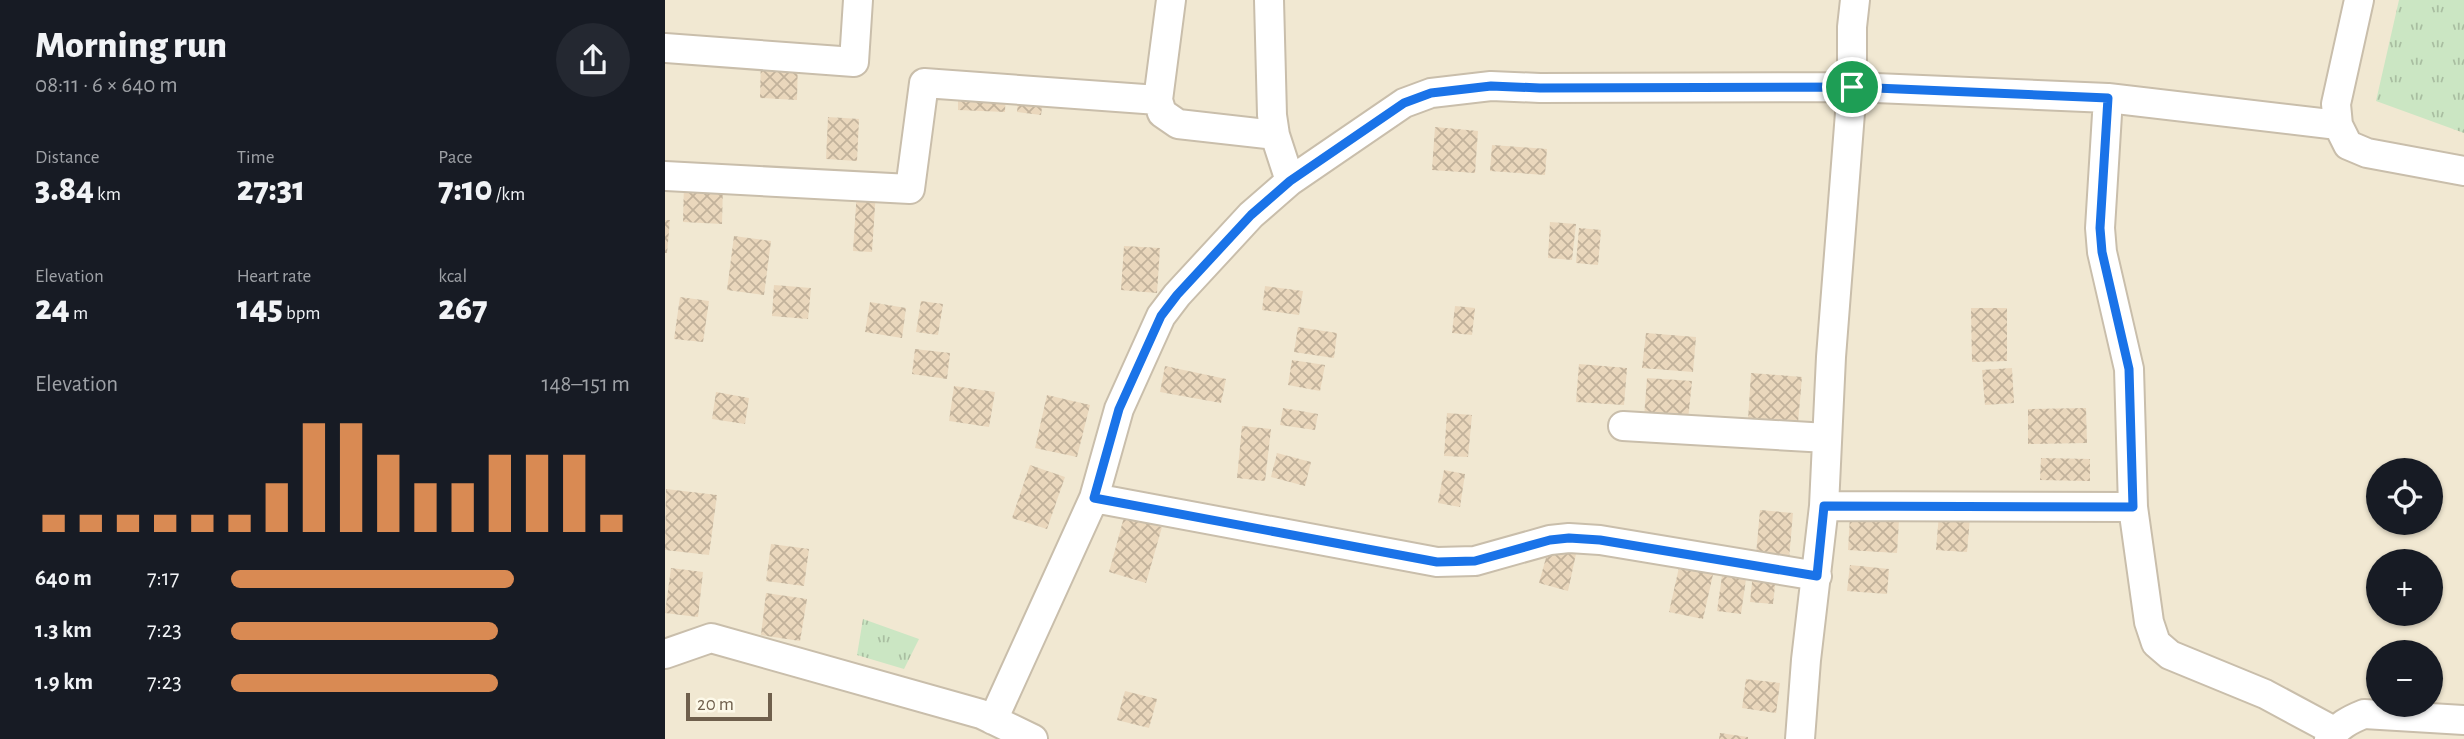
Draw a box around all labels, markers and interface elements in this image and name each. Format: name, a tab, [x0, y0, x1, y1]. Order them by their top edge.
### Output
button: share	[556, 23, 630, 97]
text: Morning run	[35, 27, 227, 65]
pin	[1822, 57, 1882, 117]
icon: arrive	[1833, 68, 1871, 106]
text: 08:11 · 6 × 640 m	[35, 74, 178, 97]
text: Distance	[35, 148, 99, 167]
text: Time	[237, 148, 275, 167]
text: Pace	[438, 148, 473, 167]
text: 3.84	[35, 172, 94, 207]
text: 27:31	[237, 172, 305, 207]
text: 7:10	[438, 172, 493, 207]
text: km	[94, 185, 121, 204]
text: /km	[493, 185, 525, 204]
text: Elevation	[35, 267, 104, 286]
text: Heart rate	[237, 267, 311, 286]
text: kcal	[438, 267, 467, 286]
text: 24	[35, 291, 70, 326]
text: 145	[237, 291, 283, 326]
text: 267	[438, 291, 488, 326]
text: m	[70, 304, 88, 323]
text: bpm	[283, 304, 320, 323]
text: Elevation	[35, 373, 118, 396]
text: 148–151 m	[542, 373, 630, 396]
map controls	[2366, 458, 2443, 717]
button: locate	[2366, 458, 2443, 535]
button: +	[2366, 549, 2443, 626]
text: 640 m	[35, 567, 92, 590]
text: 7:17	[147, 567, 179, 590]
text: 1.3 km	[35, 619, 92, 642]
text: 7:23	[147, 619, 182, 642]
button: −	[2366, 640, 2443, 717]
text: 1.9 km	[35, 671, 93, 694]
text: 7:23	[147, 671, 182, 694]
scale bar	[686, 690, 772, 722]
text: 20 m	[697, 695, 734, 714]

